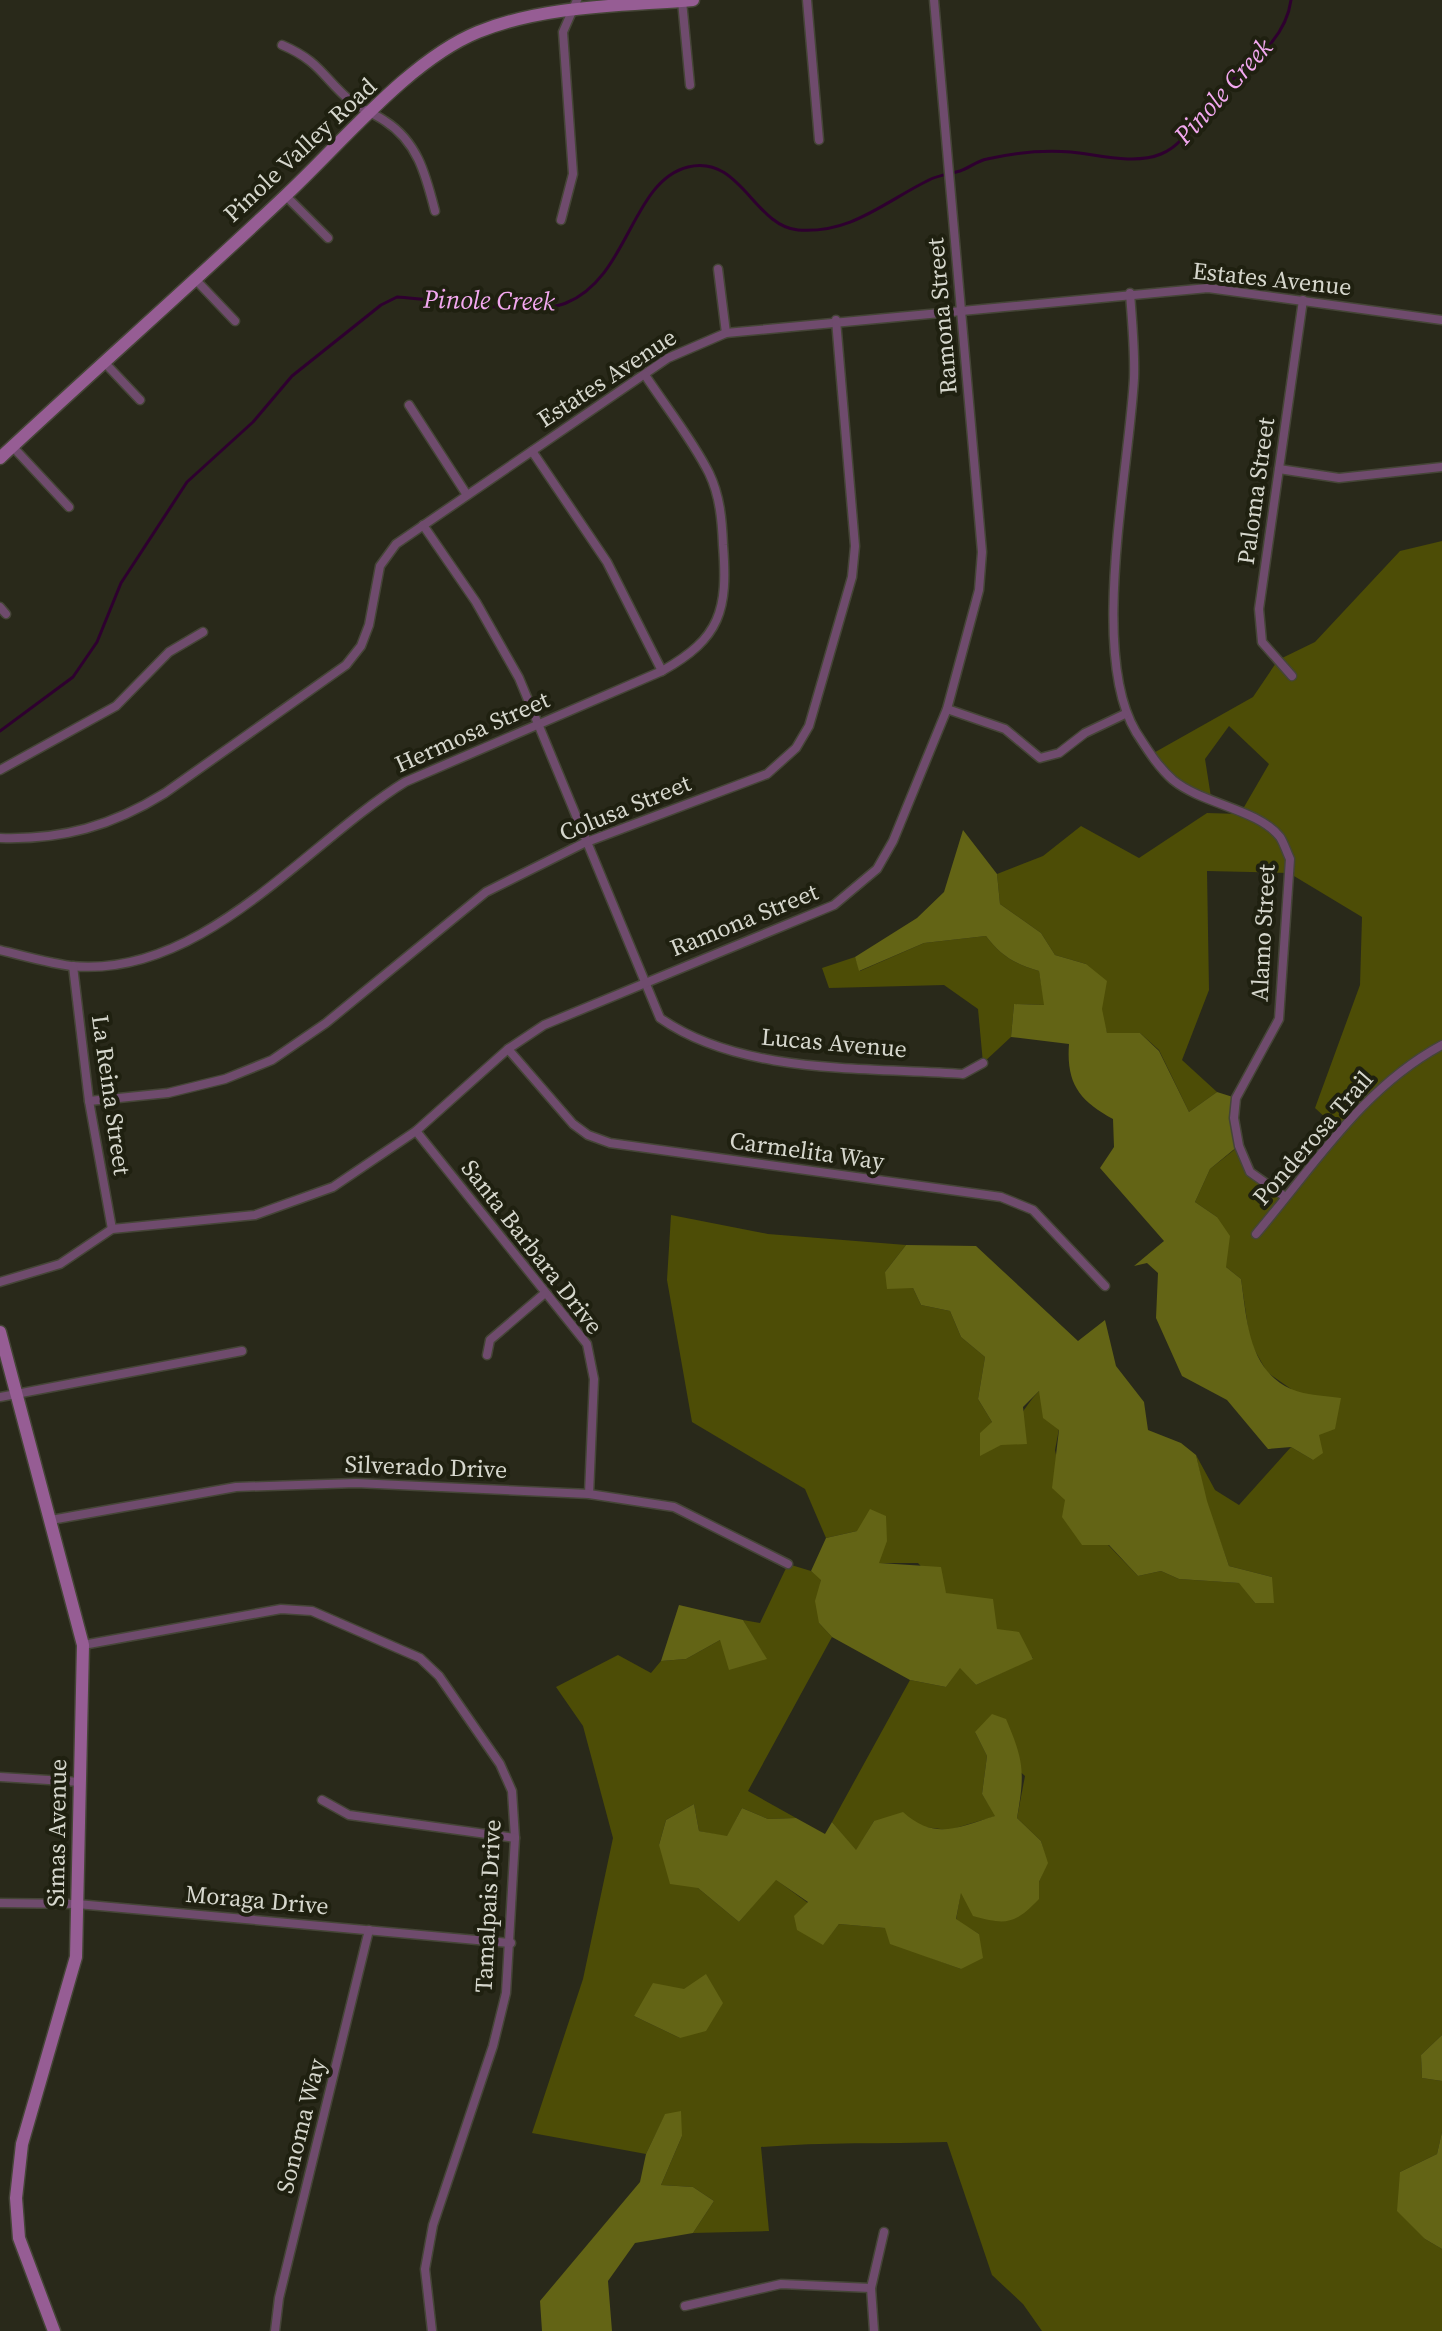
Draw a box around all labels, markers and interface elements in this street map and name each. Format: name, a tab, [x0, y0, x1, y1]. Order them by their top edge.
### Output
water label: Pinole Creek	[1165, 29, 1281, 153]
street label: Pinole Valley Road	[216, 70, 384, 229]
street label: Ramona Street	[918, 236, 965, 396]
street label: Estates Avenue	[1191, 254, 1353, 303]
water label: Pinole Creek	[422, 281, 556, 319]
street label: Estates Avenue	[531, 320, 683, 435]
street label: Paloma Street	[1229, 415, 1282, 567]
street label: Hermosa Street	[389, 683, 554, 780]
street label: Colusa Street	[554, 766, 696, 849]
street label: Alamo Street	[1242, 863, 1283, 1002]
street label: Ramona Street	[665, 875, 823, 964]
street label: La Reina Street	[84, 1013, 139, 1177]
street label: Lucas Avenue	[760, 1020, 908, 1065]
street label: Ponderosa Trail	[1245, 1063, 1380, 1212]
street label: Carmelita Way	[728, 1123, 887, 1178]
street label: Santa Barbara Drive	[454, 1153, 611, 1341]
street label: Silverado Drive	[344, 1447, 508, 1486]
street label: Simas Avenue	[39, 1759, 74, 1907]
street label: Tamalpais Drive	[466, 1819, 509, 1993]
street label: Moraga Drive	[184, 1877, 330, 1922]
street label: Sonoma Way	[268, 2054, 333, 2197]

